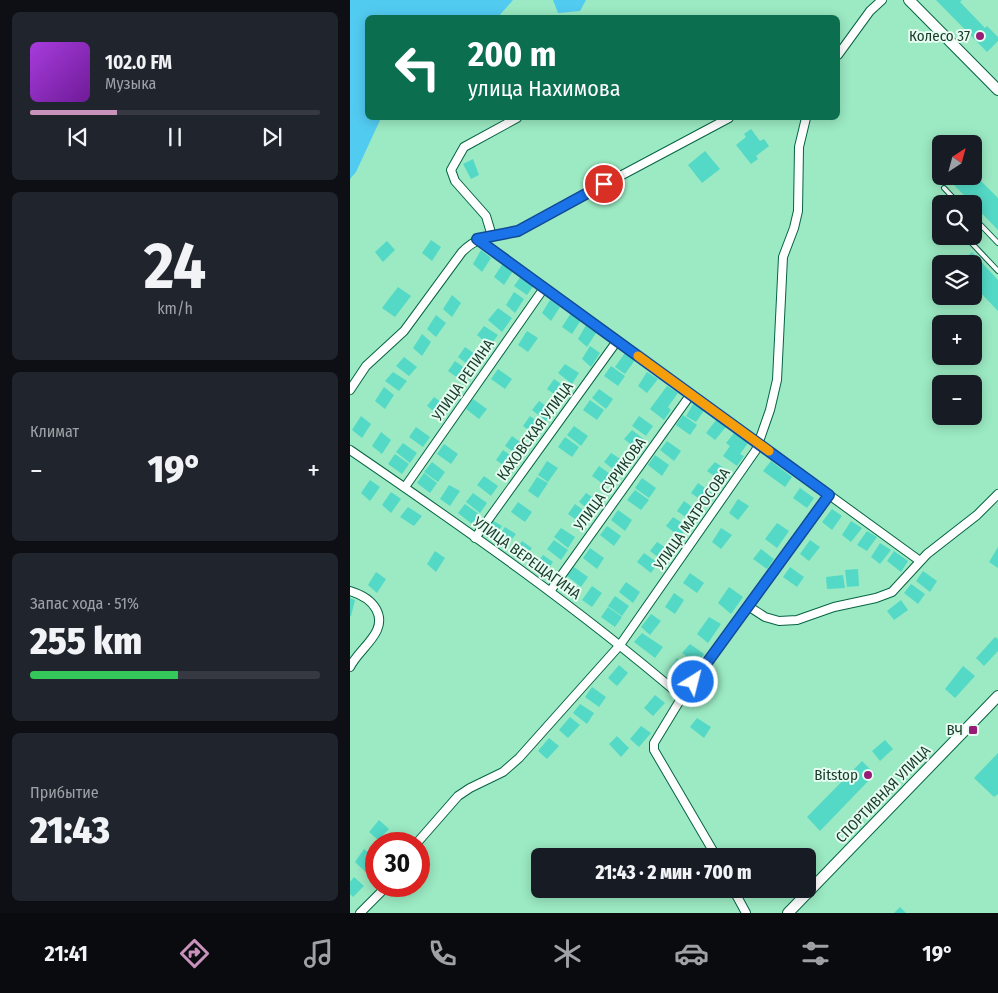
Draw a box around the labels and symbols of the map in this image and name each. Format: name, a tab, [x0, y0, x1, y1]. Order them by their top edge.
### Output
place label: Колесо 37	[909, 27, 970, 45]
marker: Колесо 37	[974, 30, 986, 42]
north arrow	[932, 135, 982, 185]
pin	[583, 163, 625, 205]
street label: УЛИЦА РЕПИНА	[428, 336, 498, 425]
street label: КАХОВСКАЯ УЛИЦА	[493, 378, 577, 484]
street label: УЛИЦА СУРИКОВА	[570, 434, 650, 535]
street label: УЛИЦА МАТРОСОВА	[650, 465, 734, 574]
street label: УЛИЦА ВЕРЕЩАГИНА	[469, 512, 584, 603]
position arrow	[666, 655, 718, 707]
place label: ВЧ	[947, 721, 963, 739]
marker: ВЧ	[967, 724, 979, 736]
street label: СПОРТИВНАЯ УЛИЦА	[832, 741, 934, 846]
place label: Bitstop	[814, 766, 858, 784]
marker: Bitstop	[862, 769, 874, 781]
speed limit sign: 30	[365, 832, 430, 897]

